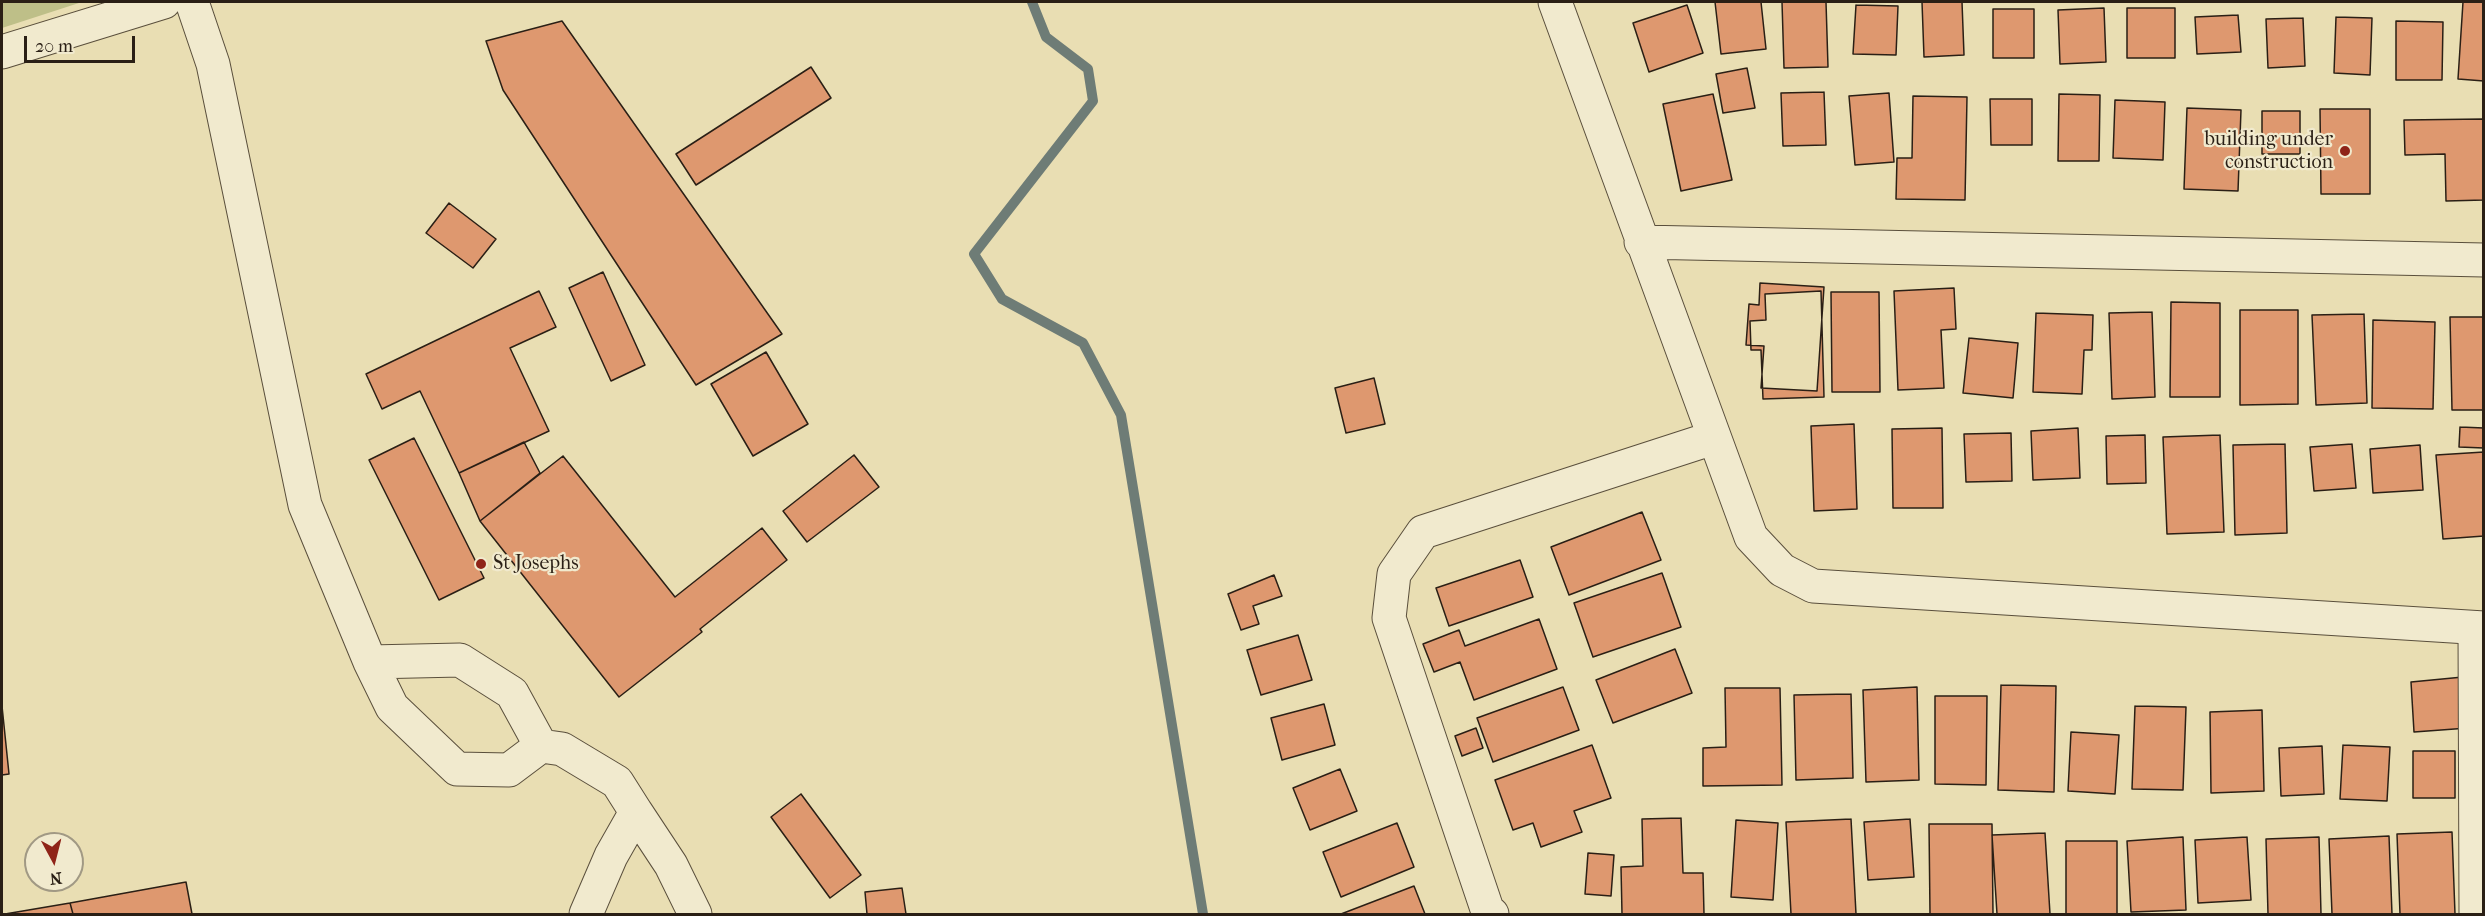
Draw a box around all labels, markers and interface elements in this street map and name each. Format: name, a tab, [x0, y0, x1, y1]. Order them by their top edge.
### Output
scale bar	[27, 24, 138, 62]
text: 20 m	[35, 36, 73, 57]
place label: building under construction	[2205, 128, 2333, 175]
marker: building under construction	[2338, 144, 2352, 158]
place label: St Josephs	[493, 552, 579, 576]
marker: St Josephs	[474, 557, 488, 571]
north arrow	[24, 832, 84, 892]
text: N	[49, 868, 63, 889]

